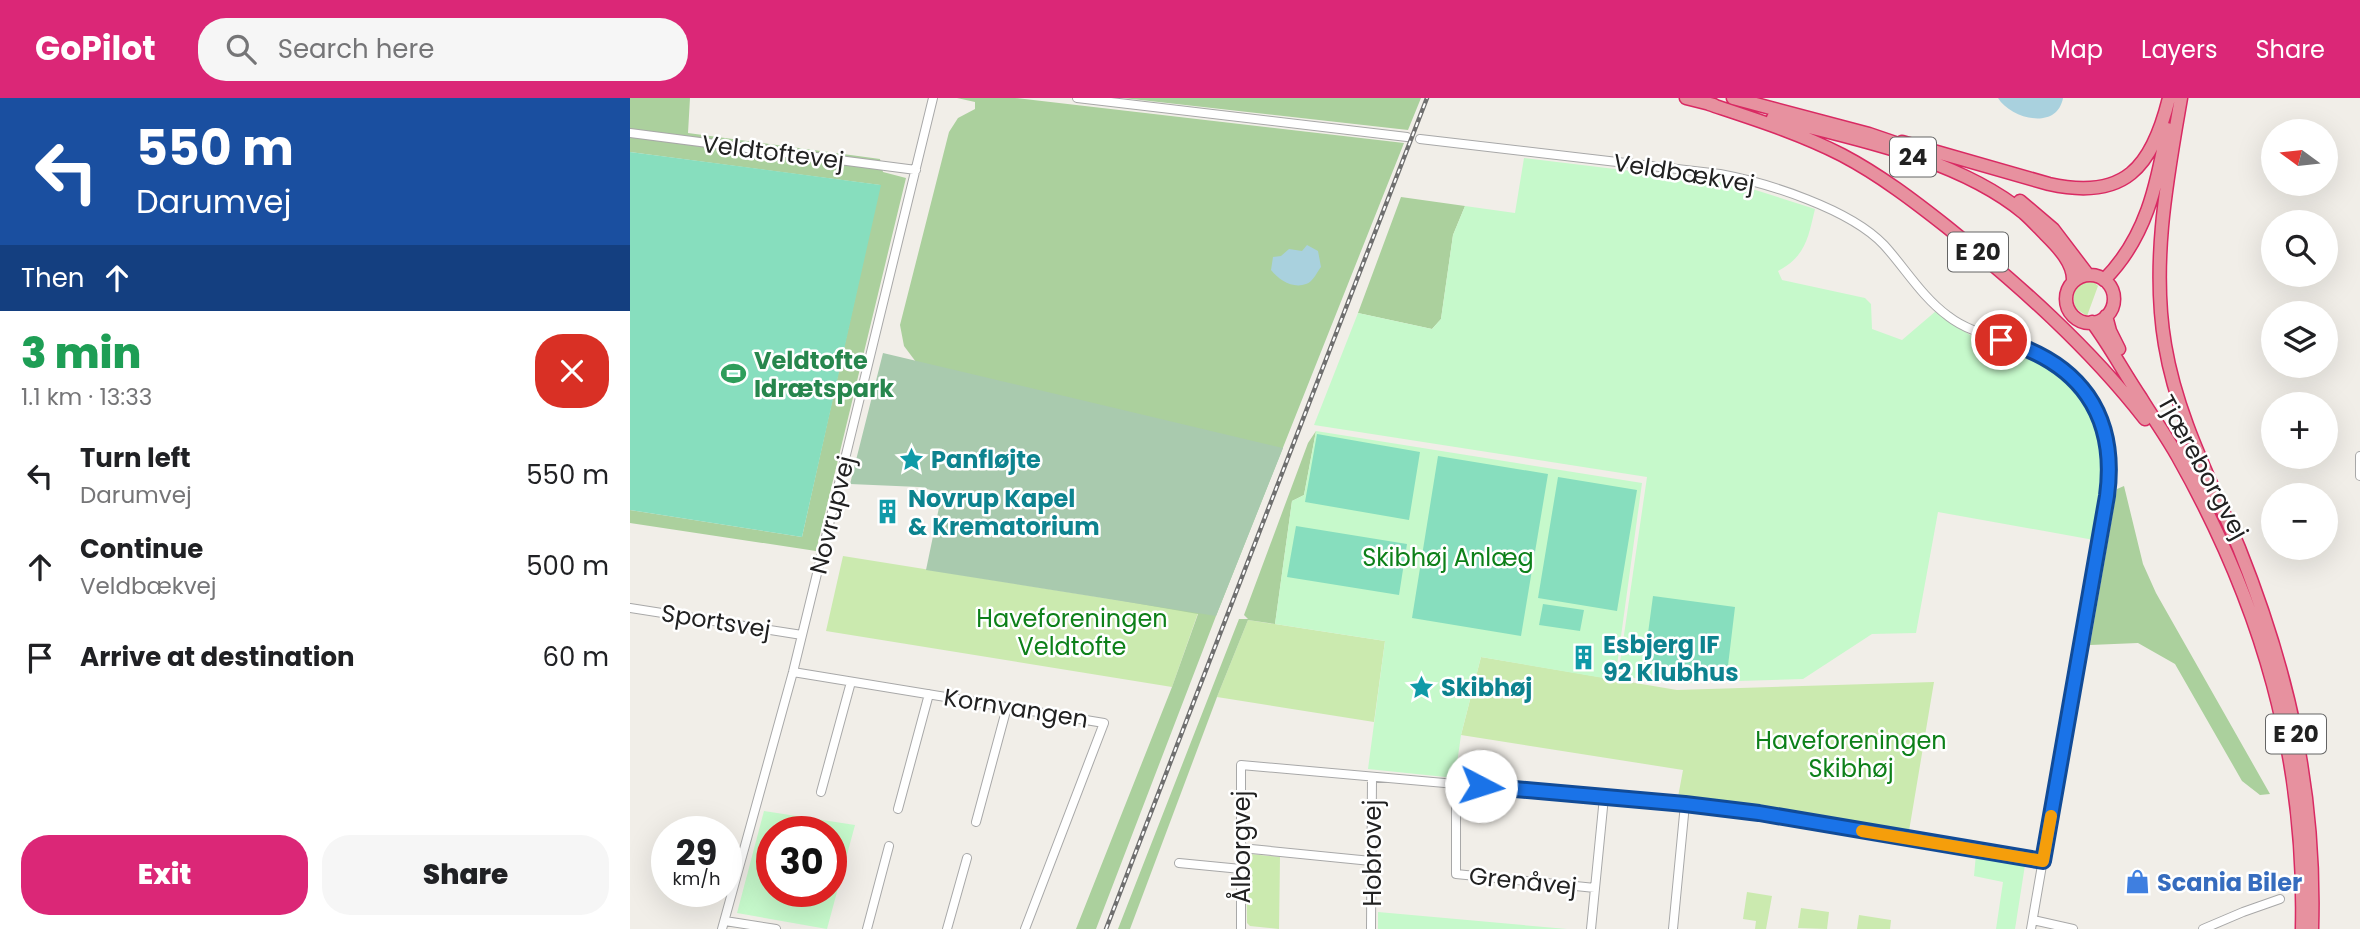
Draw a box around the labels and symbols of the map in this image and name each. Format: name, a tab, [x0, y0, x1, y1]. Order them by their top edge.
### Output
north arrow	[2261, 119, 2338, 196]
street label: Veldtoftevej	[700, 127, 846, 177]
road number: 24	[1890, 138, 1936, 176]
street label: Veldbækvej	[1611, 146, 1757, 200]
road number: E 20	[1948, 232, 2008, 272]
pin	[1971, 310, 2031, 370]
place label: Veldtofte Idrætspark	[754, 344, 894, 405]
sports icon: Veldtofte Idrætspark	[720, 360, 748, 388]
street label: Tjæreborgvej	[2150, 389, 2256, 545]
place label: Panfløjte	[931, 443, 1041, 476]
place icon: Panfløjte	[897, 445, 925, 473]
street label: Novrupvej	[801, 453, 863, 577]
place label: Novrup Kapel & Krematorium	[908, 482, 1100, 543]
building icon: Novrup Kapel & Krematorium	[874, 498, 902, 526]
park label: Skibhøj Anlæg	[1362, 541, 1534, 574]
street label: Sportsvej	[659, 596, 773, 646]
park label: Haveforeningen Veldtofte	[976, 602, 1168, 663]
place label: Esbjerg IF 92 Klubhus	[1603, 628, 1739, 689]
building icon: Esbjerg IF 92 Klubhus	[1569, 644, 1597, 672]
place label: Skibhøj	[1441, 671, 1532, 704]
place icon: Skibhøj	[1407, 673, 1435, 701]
street label: Kornvangen	[942, 680, 1090, 736]
road number: E 20	[2266, 714, 2326, 754]
park label: Haveforeningen Skibhøj	[1755, 724, 1947, 785]
position arrow	[1444, 749, 1518, 823]
street label: Ålborgvej	[1225, 790, 1258, 904]
street label: Hobrovej	[1356, 800, 1389, 906]
speed limit sign: 30	[756, 816, 847, 907]
street label: Grenåvej	[1467, 859, 1579, 903]
place label: Scania Biler	[2157, 866, 2302, 899]
shop icon: Scania Biler	[2123, 868, 2151, 896]

